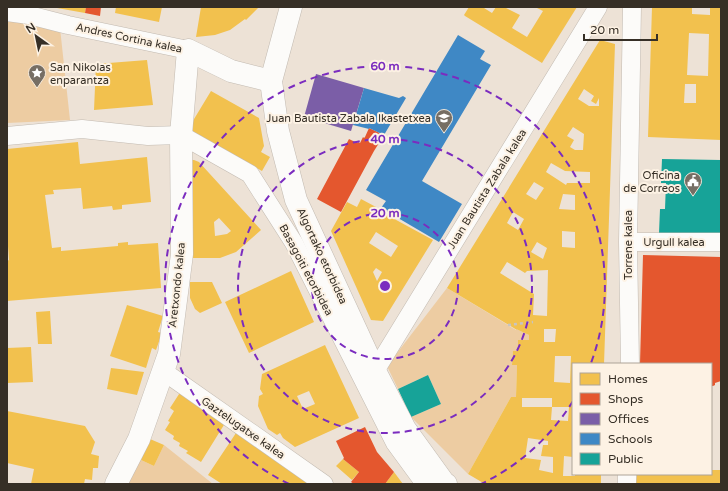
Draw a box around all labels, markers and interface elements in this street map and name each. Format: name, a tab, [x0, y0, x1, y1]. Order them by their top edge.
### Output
north arrow	[16, 16, 56, 56]
scale bar	[584, 16, 657, 42]
text: N	[24, 20, 38, 36]
street label: Andres Cortina kalea	[75, 20, 183, 56]
text: 20 m	[590, 23, 619, 37]
text: 60 m	[370, 59, 400, 73]
place label: San Nikolas enparantza	[50, 61, 111, 87]
place icon: San Nikolas enparantza	[27, 63, 47, 88]
school or university icon: Juan Bautista Zabala Ikastetxea	[434, 108, 454, 133]
place label: Juan Bautista Zabala Ikastetxea	[266, 112, 431, 125]
street label: Juan Bautista Zabala kalea	[445, 127, 529, 251]
text: 40 m	[370, 132, 400, 146]
place label: Oficina de Correos	[623, 169, 680, 195]
public building icon: Oficina de Correos	[683, 171, 703, 196]
street label: Algortako etorbidea	[294, 206, 350, 306]
text: 20 m	[370, 206, 400, 220]
street label: Torrene kalea	[622, 210, 635, 280]
street label: Basagoiti etorbidea	[276, 222, 336, 318]
street label: Urgull kalea	[643, 236, 705, 249]
street label: Aretxondo kalea	[166, 242, 188, 328]
centre of rings	[378, 279, 392, 293]
legend	[572, 363, 712, 475]
text: Homes	[608, 372, 648, 386]
text: Shops	[608, 392, 643, 406]
street label: Gaztelugatxe kalea	[199, 394, 287, 462]
text: Offices	[608, 412, 649, 426]
text: Schools	[608, 432, 653, 446]
text: Public	[608, 452, 643, 466]

